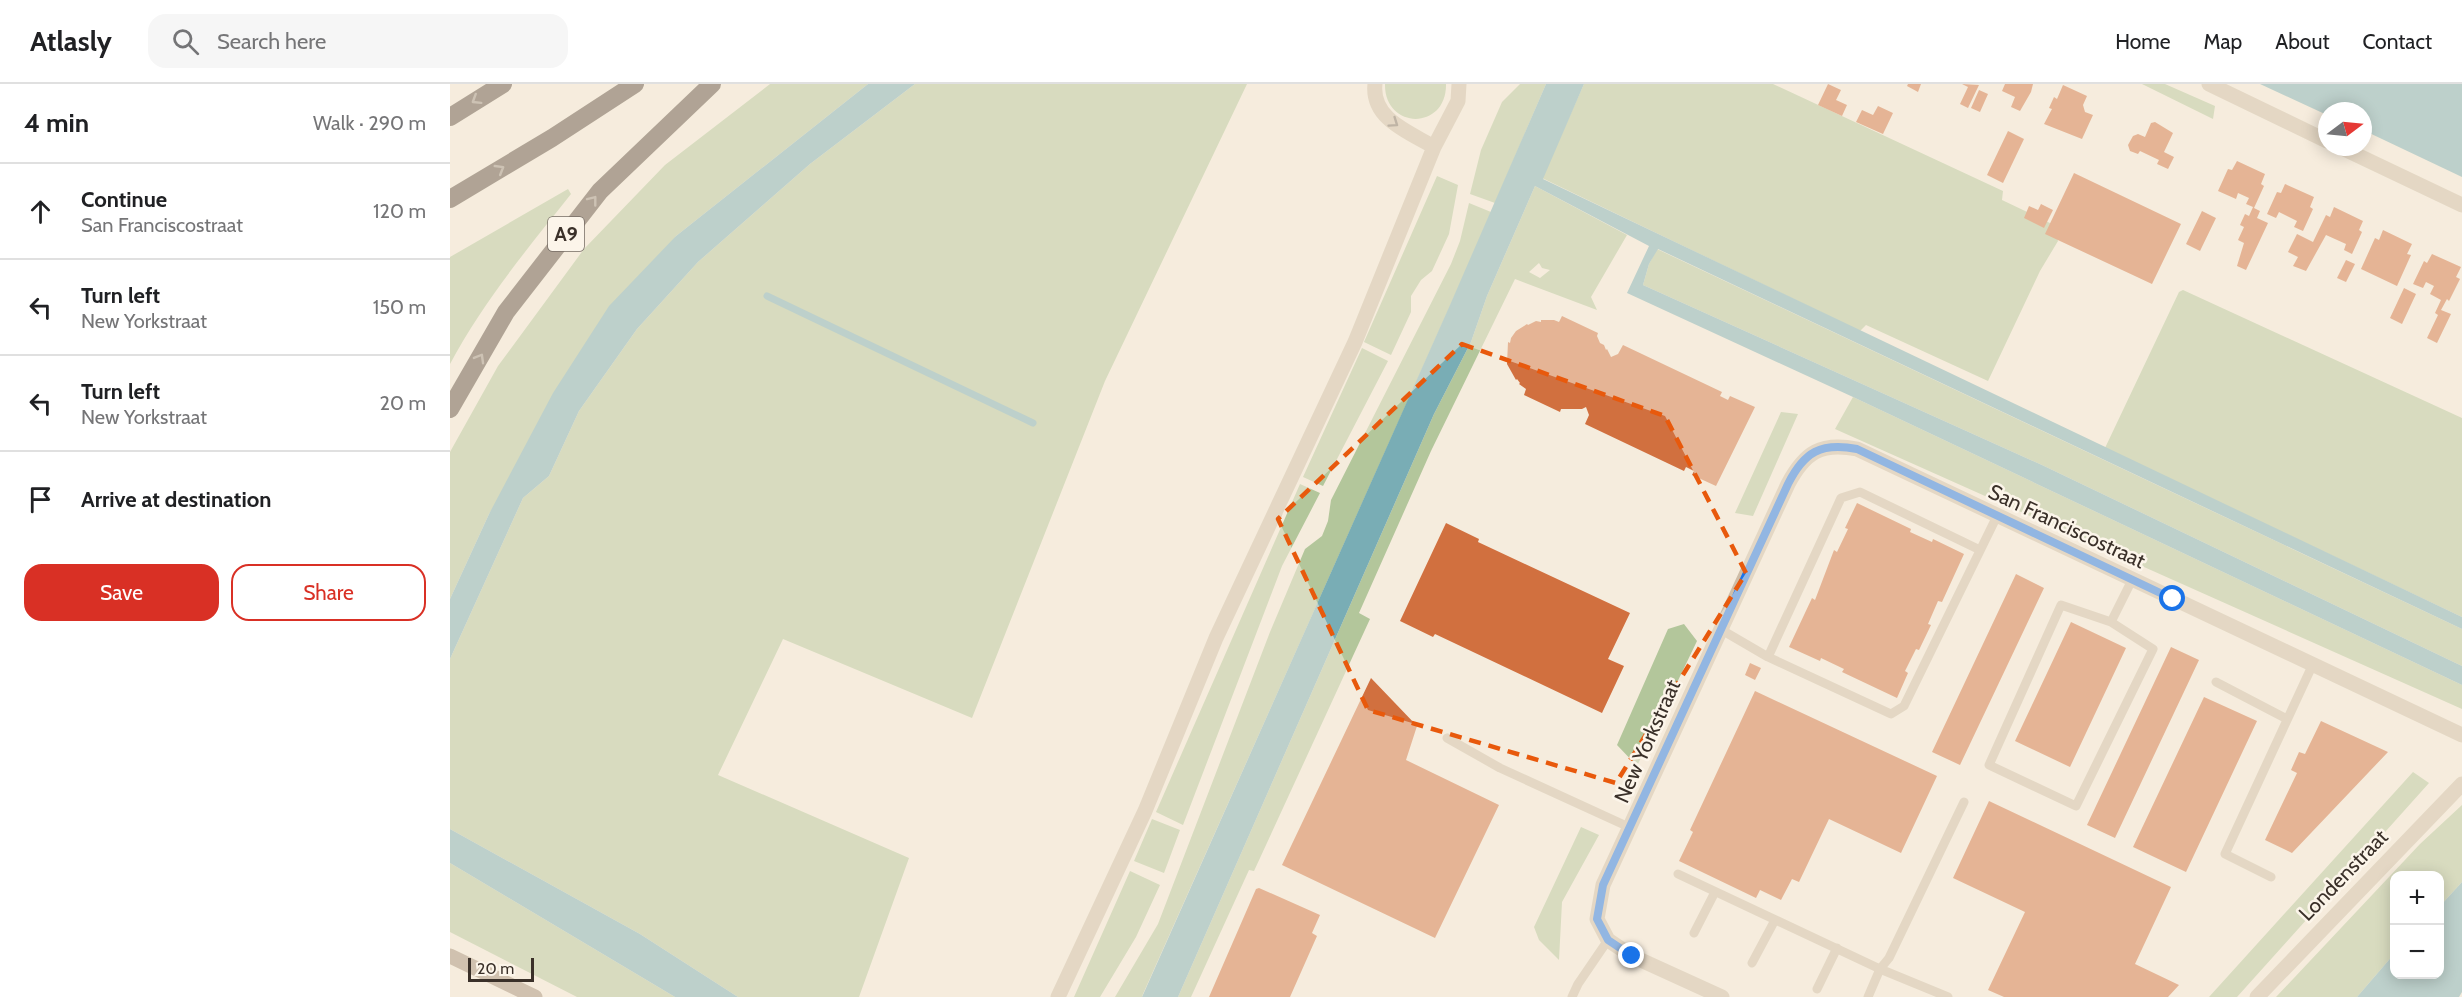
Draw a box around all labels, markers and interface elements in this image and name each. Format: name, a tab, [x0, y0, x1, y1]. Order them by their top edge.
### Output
search box	[148, 14, 568, 68]
text: Atlasly	[30, 24, 112, 58]
icon: search	[169, 25, 202, 58]
text: Search here	[217, 28, 326, 55]
text: Home	[2115, 29, 2171, 54]
text: Map	[2204, 29, 2242, 54]
text: About	[2275, 29, 2329, 54]
text: Contact	[2362, 29, 2432, 54]
one-way arrow	[472, 93, 482, 105]
north arrow	[2318, 102, 2372, 156]
text: 4 min	[24, 107, 89, 139]
text: Walk · 290 m	[313, 111, 426, 135]
one-way arrow	[1388, 116, 1399, 127]
one-way arrow	[494, 165, 504, 176]
text: Continue	[81, 186, 167, 213]
icon: ahead	[24, 195, 57, 228]
one-way arrow	[586, 196, 597, 207]
text: 120 m	[373, 199, 426, 223]
text: San Franciscostraat	[81, 213, 243, 237]
road number: A9	[548, 217, 584, 251]
text: Turn left	[81, 282, 160, 309]
icon: left	[24, 291, 57, 324]
text: 150 m	[373, 295, 426, 319]
text: New Yorkstraat	[81, 309, 207, 333]
one-way arrow	[472, 354, 484, 364]
text: Turn left	[81, 378, 160, 405]
icon: left	[24, 387, 57, 420]
text: 20 m	[380, 391, 426, 415]
text: New Yorkstraat	[81, 405, 207, 429]
street label: San Franciscostraat	[1985, 479, 2149, 573]
icon: arrive	[24, 483, 57, 516]
text: Arrive at destination	[81, 486, 271, 513]
button: Save	[24, 564, 219, 621]
button: Share	[231, 564, 426, 621]
route start	[2159, 585, 2185, 611]
street label: New Yorkstraat	[1609, 676, 1685, 806]
street label: Londenstraat	[2293, 824, 2393, 926]
map controls	[2390, 871, 2444, 979]
button: +	[2390, 871, 2444, 925]
button: −	[2390, 925, 2444, 979]
route end	[1618, 942, 1644, 968]
scale bar	[468, 955, 534, 982]
text: 20 m	[477, 959, 514, 978]

